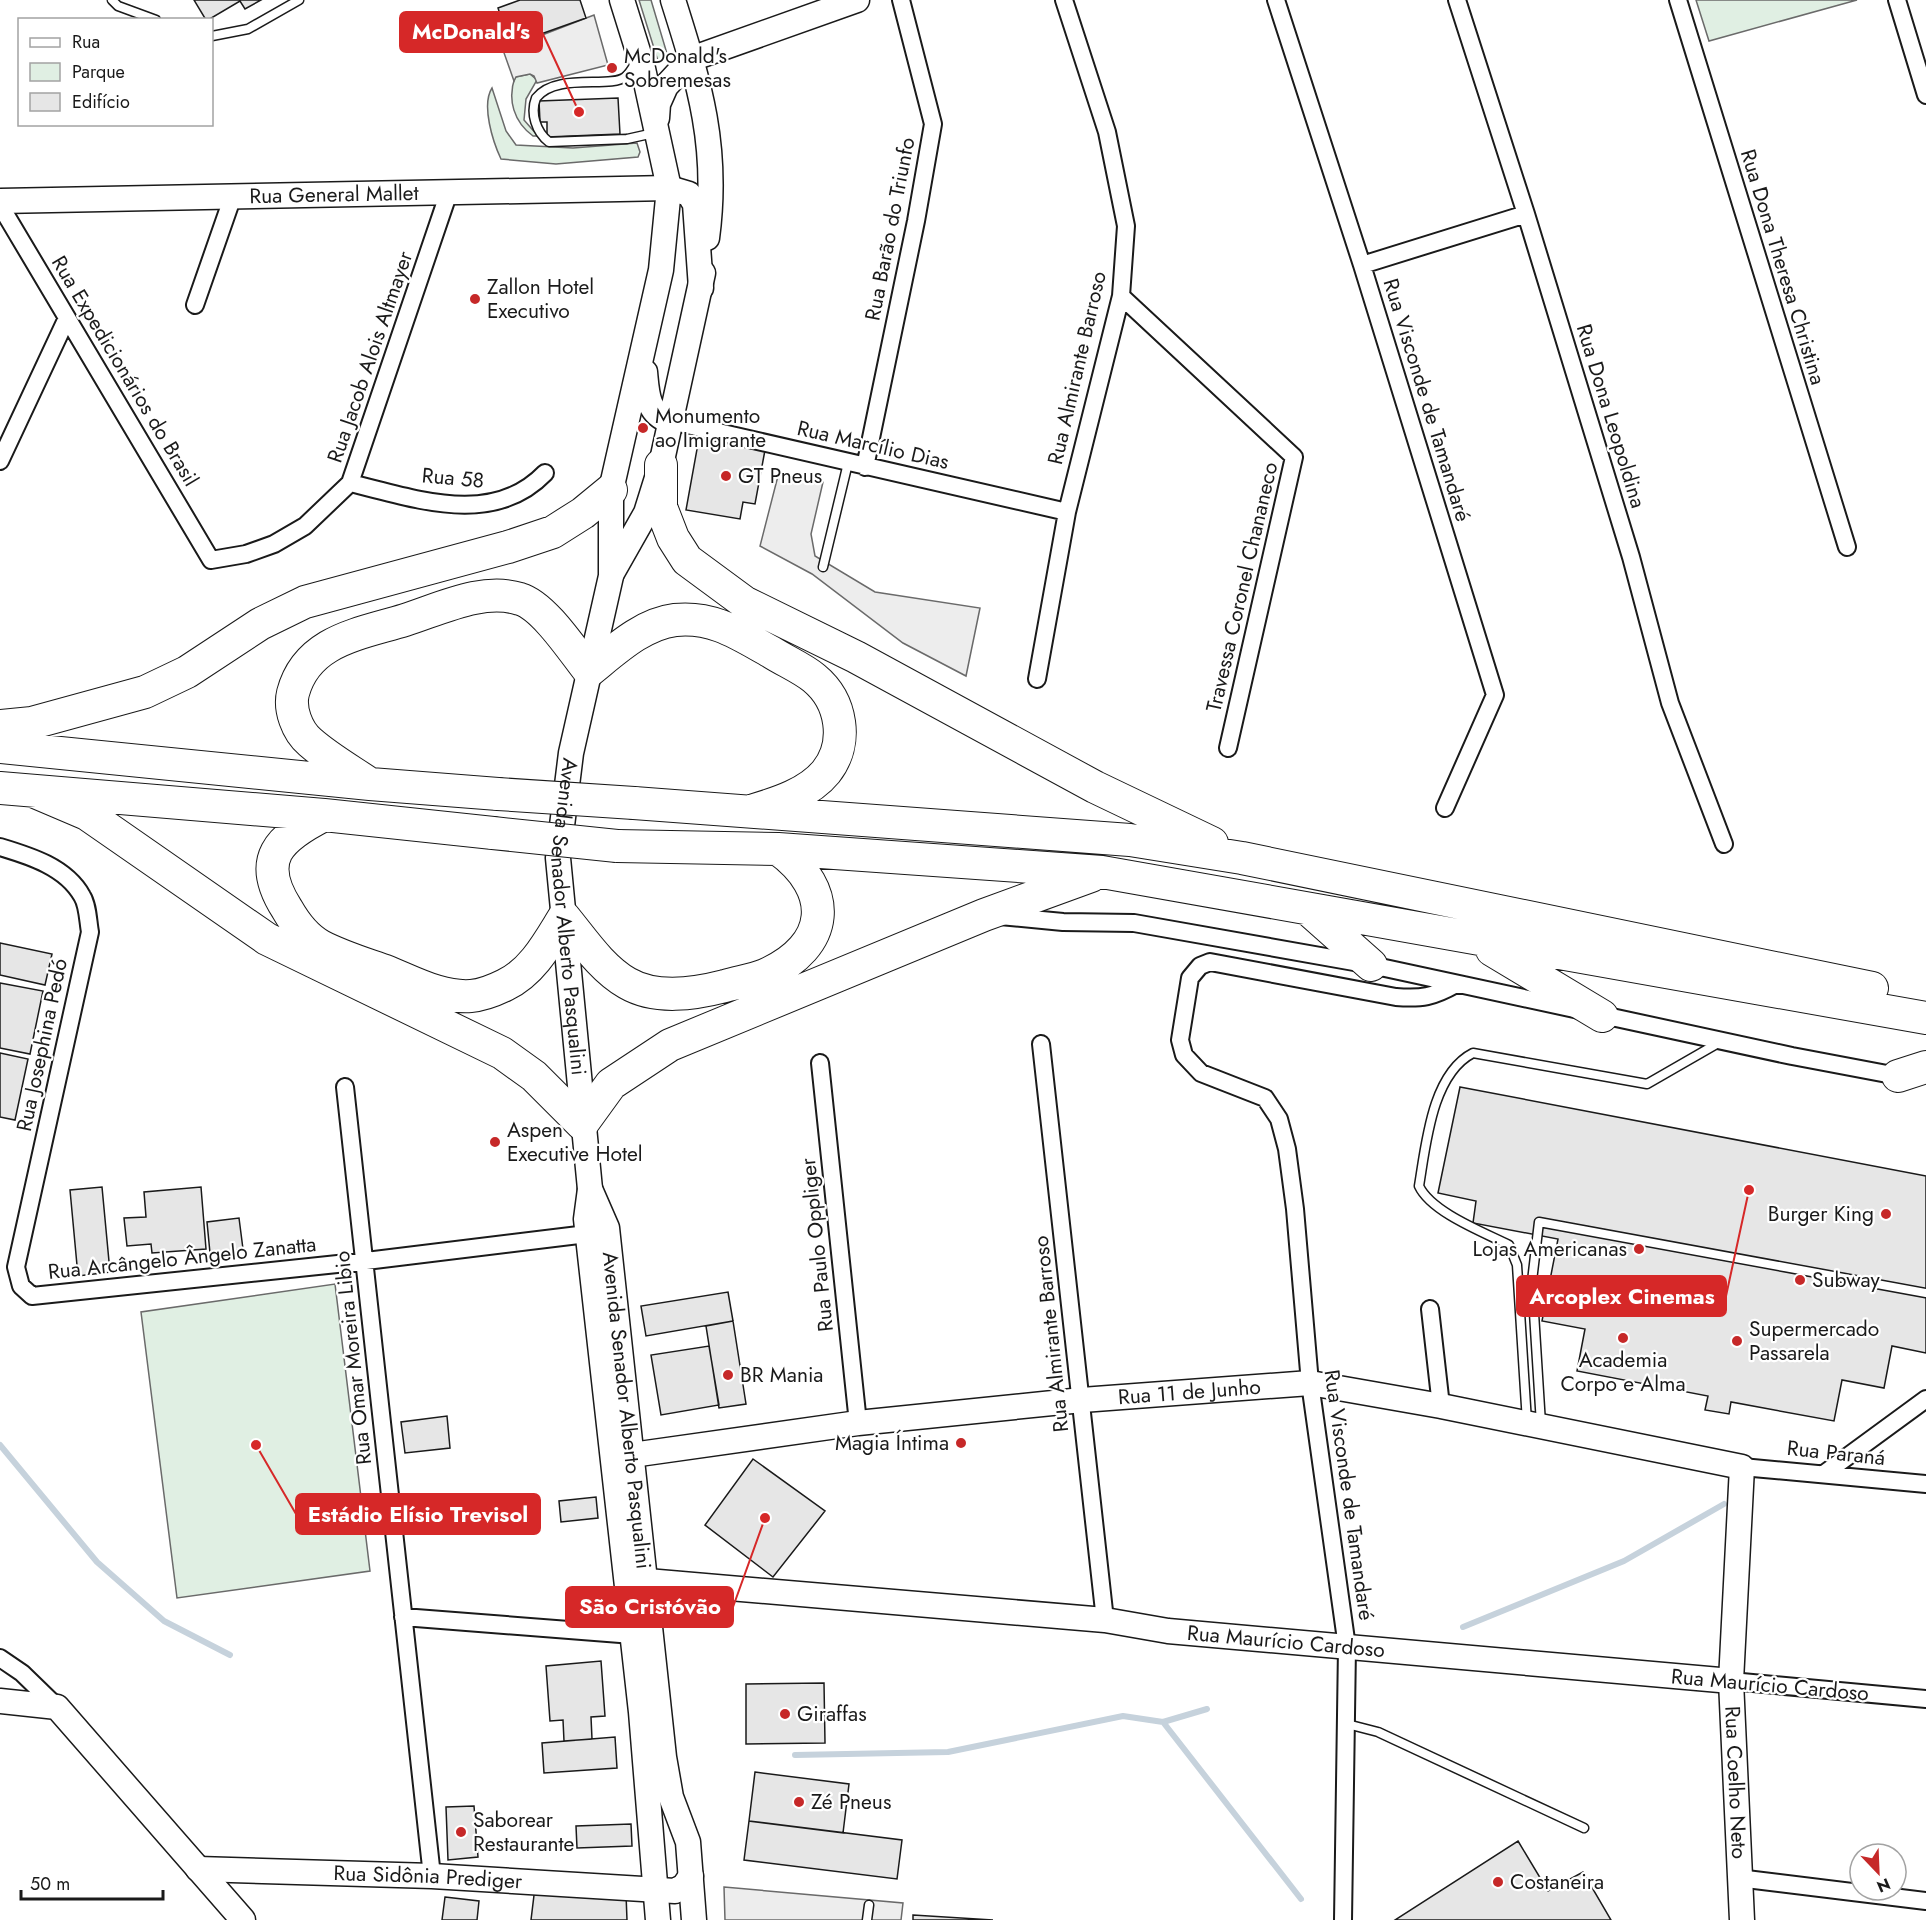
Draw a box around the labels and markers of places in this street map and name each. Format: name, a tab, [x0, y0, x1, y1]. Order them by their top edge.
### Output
callout: McDonald's	[400, 12, 542, 52]
place label: McDonald's Sobremesas	[624, 41, 731, 95]
marker: McDonald's Sobremesas	[605, 61, 619, 75]
place label: Zallon Hotel Executivo	[487, 272, 594, 326]
marker: Zallon Hotel Executivo	[468, 292, 482, 306]
place label: Monumento ao Imigrante	[655, 401, 766, 455]
marker: Monumento ao Imigrante	[636, 421, 650, 435]
place label: GT Pneus	[738, 461, 822, 491]
marker: GT Pneus	[719, 469, 733, 483]
place label: Aspen Executive Hotel	[507, 1115, 643, 1169]
marker: Aspen Executive Hotel	[488, 1135, 502, 1149]
place label: Burger King	[1768, 1199, 1874, 1229]
marker: Burger King	[1879, 1207, 1893, 1221]
place label: Lojas Americanas	[1473, 1234, 1627, 1264]
marker: Lojas Americanas	[1632, 1242, 1646, 1256]
place label: Subway	[1812, 1265, 1880, 1295]
marker: Subway	[1793, 1273, 1807, 1287]
callout: Arcoplex Cinemas	[1517, 1276, 1726, 1316]
place label: Supermercado Passarela	[1749, 1314, 1879, 1368]
marker: Academia Corpo e Alma	[1616, 1331, 1630, 1345]
marker: Supermercado Passarela	[1730, 1334, 1744, 1348]
place label: Academia Corpo e Alma	[1560, 1345, 1686, 1399]
place label: BR Mania	[740, 1360, 823, 1390]
marker: BR Mania	[721, 1368, 735, 1382]
place label: Magia Íntima	[835, 1428, 949, 1458]
marker: Magia Íntima	[954, 1436, 968, 1450]
callout: Estádio Elísio Trevisol	[296, 1494, 540, 1534]
callout: São Cristóvão	[566, 1587, 733, 1627]
place label: Giraffas	[797, 1699, 867, 1729]
marker: Giraffas	[778, 1707, 792, 1721]
place label: Zé Pneus	[811, 1787, 891, 1817]
marker: Zé Pneus	[792, 1795, 806, 1809]
place label: Saborear Restaurante	[473, 1805, 575, 1859]
marker: Saborear Restaurante	[454, 1825, 468, 1839]
place label: Costaneira	[1510, 1867, 1604, 1897]
marker: Costaneira	[1491, 1875, 1505, 1889]

